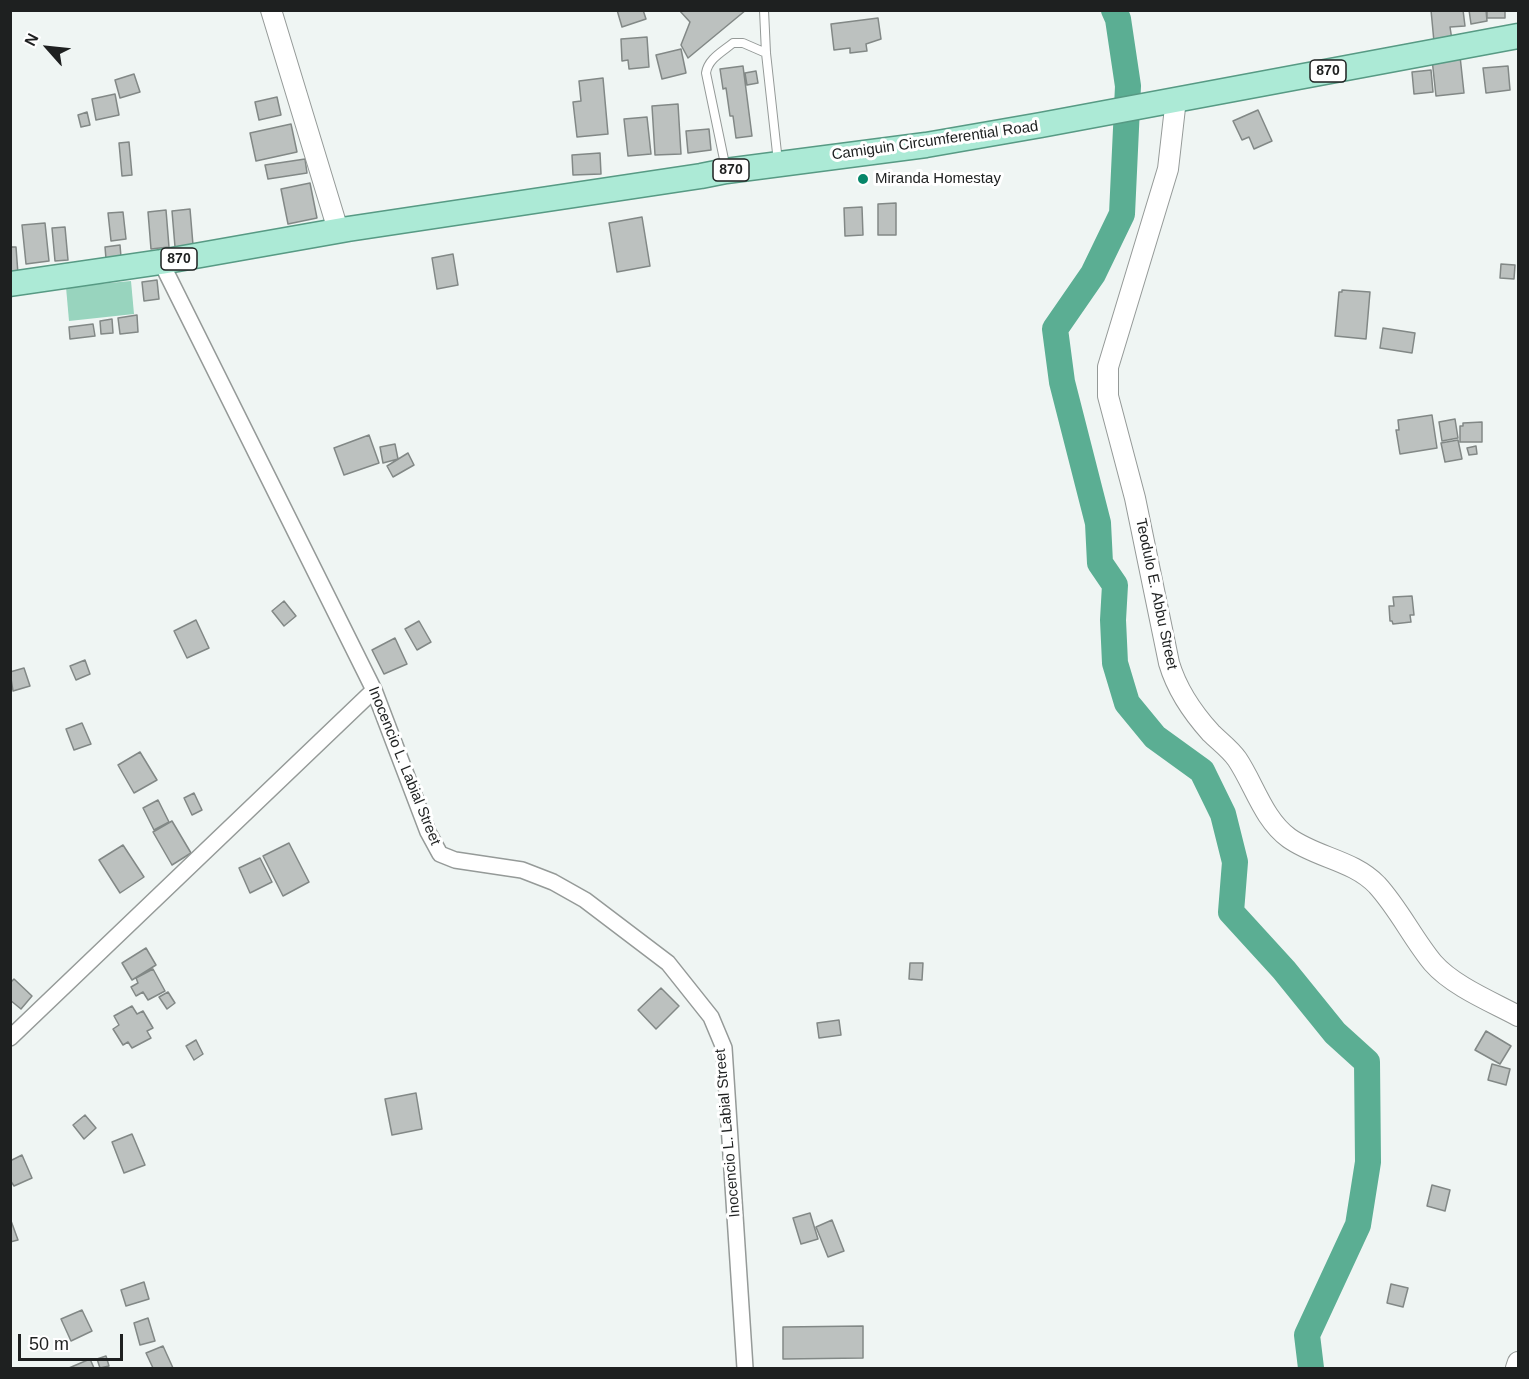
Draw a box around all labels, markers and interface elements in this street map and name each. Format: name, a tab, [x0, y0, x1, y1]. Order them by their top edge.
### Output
north arrow	[18, 18, 78, 78]
text: N	[21, 31, 42, 49]
road number: 870	[1310, 60, 1346, 82]
street label: Camiguin Circumferential Road	[831, 118, 1039, 164]
road number: 870	[713, 159, 749, 181]
place label: Miranda Homestay	[875, 170, 1001, 188]
marker: Miranda Homestay	[856, 172, 870, 186]
road number: 870	[161, 248, 197, 270]
street label: Teodulo E. Abbu Street	[1131, 517, 1181, 671]
street label: Inocencio L. Labial Street	[364, 684, 444, 848]
street label: Inocencio L. Labial Street	[712, 1048, 744, 1218]
scale bar	[21, 1322, 126, 1360]
text: 50 m	[29, 1334, 69, 1354]

